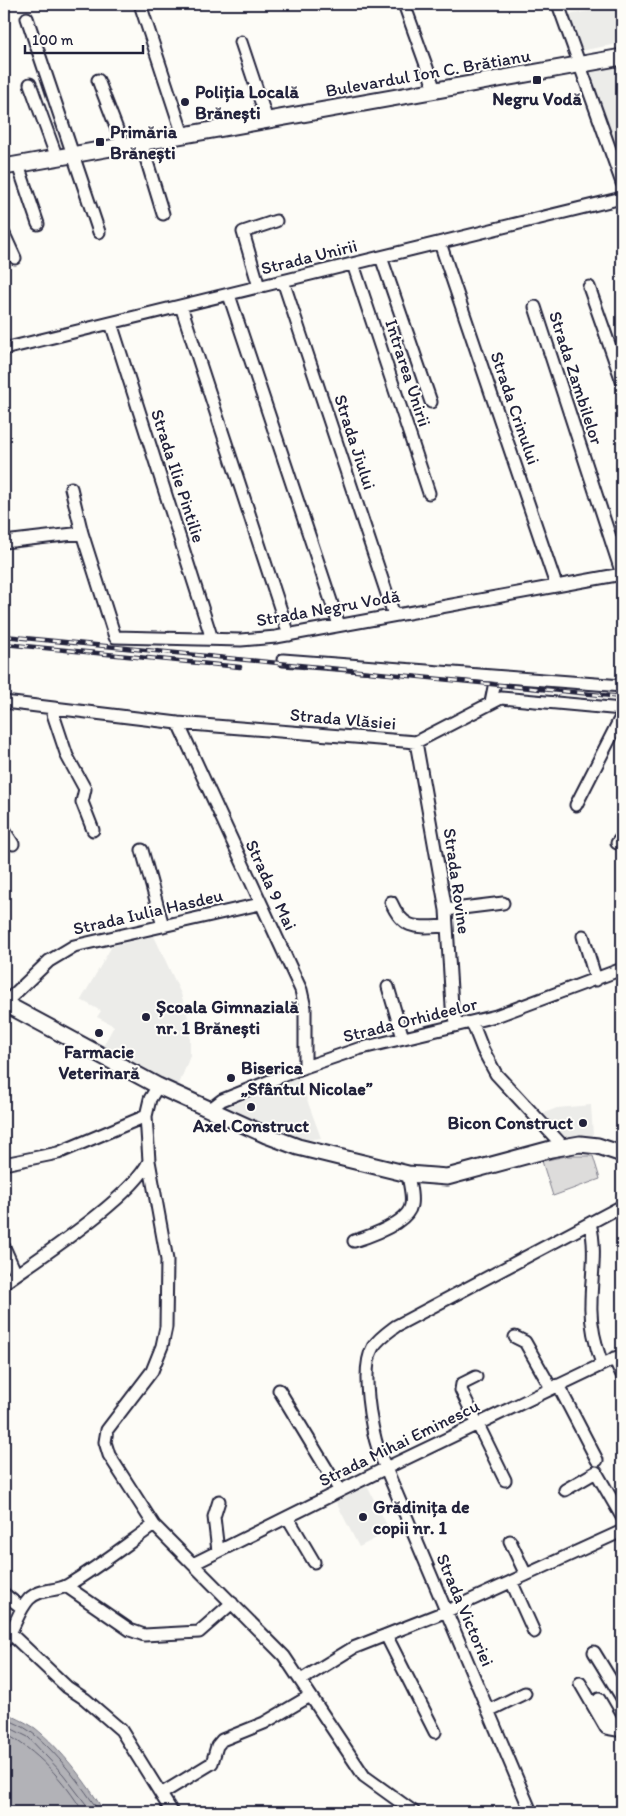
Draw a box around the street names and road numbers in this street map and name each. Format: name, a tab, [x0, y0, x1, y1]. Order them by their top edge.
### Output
street label: Bulevardul Ion C. Brătianu	[324, 44, 532, 102]
street label: Strada Unirii	[259, 234, 359, 280]
street label: Strada Zambilelor	[544, 308, 608, 448]
street label: Intrarea Unirii	[380, 316, 436, 430]
street label: Strada Crinului	[485, 349, 545, 467]
street label: Strada Jiului	[329, 392, 381, 492]
street label: Strada Ilie Pintilie	[146, 407, 210, 545]
street label: Strada Negru Vodă	[254, 584, 402, 631]
street label: Strada Vlăsiei	[289, 703, 397, 735]
street label: Strada Rovine	[439, 827, 475, 935]
street label: Strada 9 Mai	[240, 836, 302, 934]
street label: Strada Iulia Hasdeu	[71, 884, 225, 940]
street label: Strada Orhideelor	[341, 993, 480, 1047]
street label: Strada Mihai Eminescu	[315, 1394, 483, 1491]
street label: Strada Victoriei	[431, 1550, 499, 1670]

